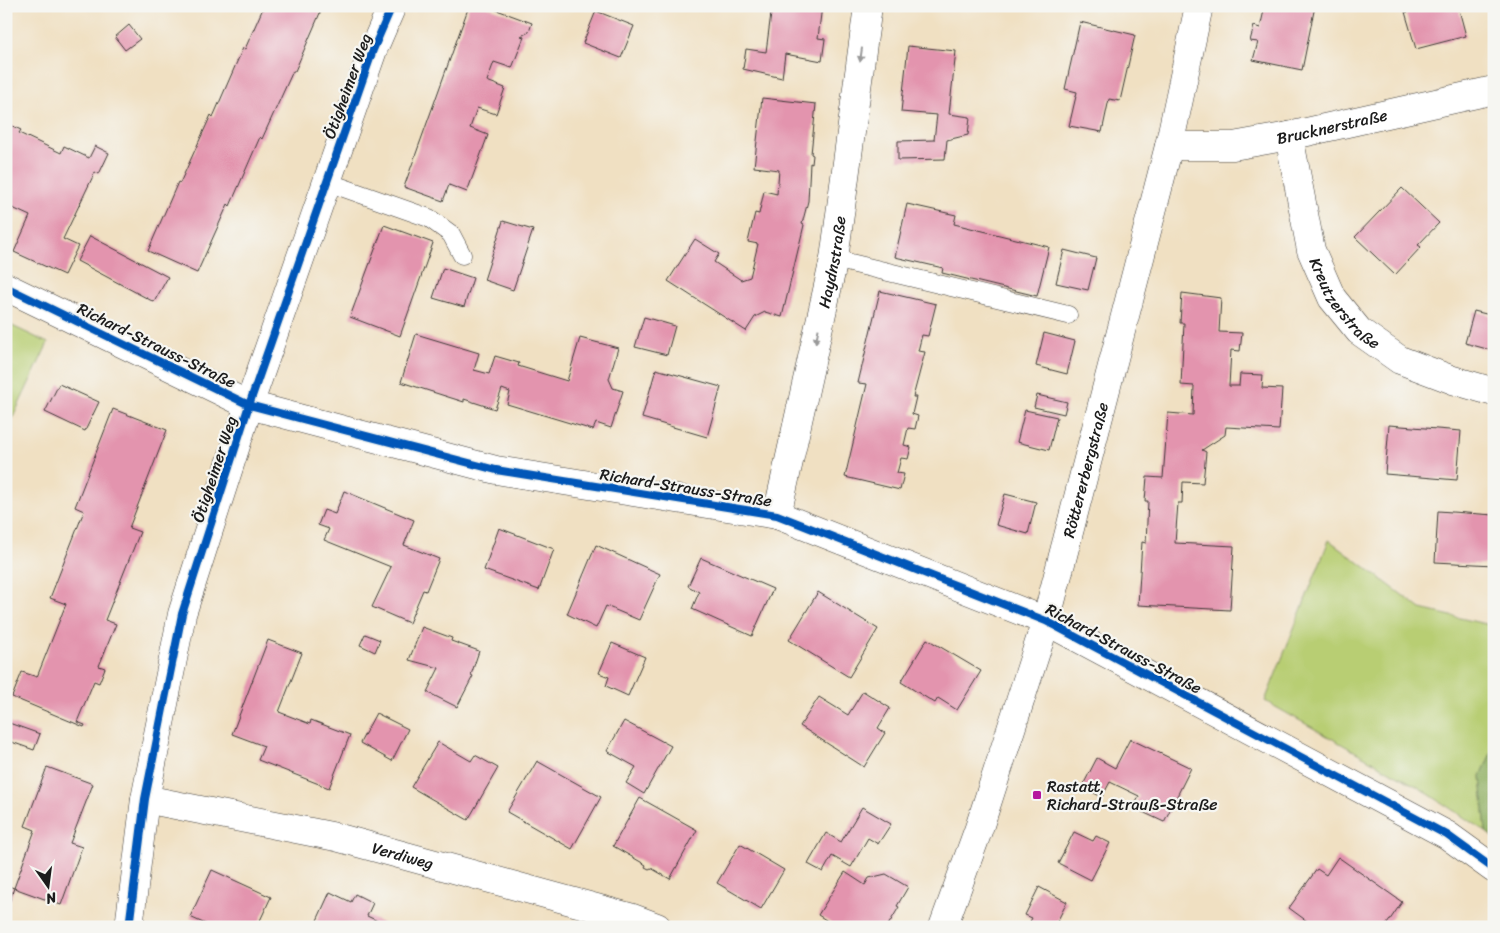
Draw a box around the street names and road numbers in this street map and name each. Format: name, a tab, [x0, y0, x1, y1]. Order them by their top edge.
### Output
street label: Ötigheimer Weg	[315, 29, 380, 143]
street label: Brucknerstraße	[1275, 100, 1390, 153]
street label: Haydnstraße	[810, 214, 855, 311]
street label: Kreutzerstraße	[1301, 253, 1386, 357]
street label: Richard-Strauss-Straße	[72, 294, 241, 397]
street label: Röttererbergstraße	[1054, 399, 1117, 541]
street label: Ötigheimer Weg	[184, 412, 245, 526]
street label: Richard-Strauss-Straße	[598, 460, 774, 515]
street label: Richard-Strauss-Straße	[1040, 595, 1207, 702]
street label: Verdiweg	[369, 833, 437, 878]

